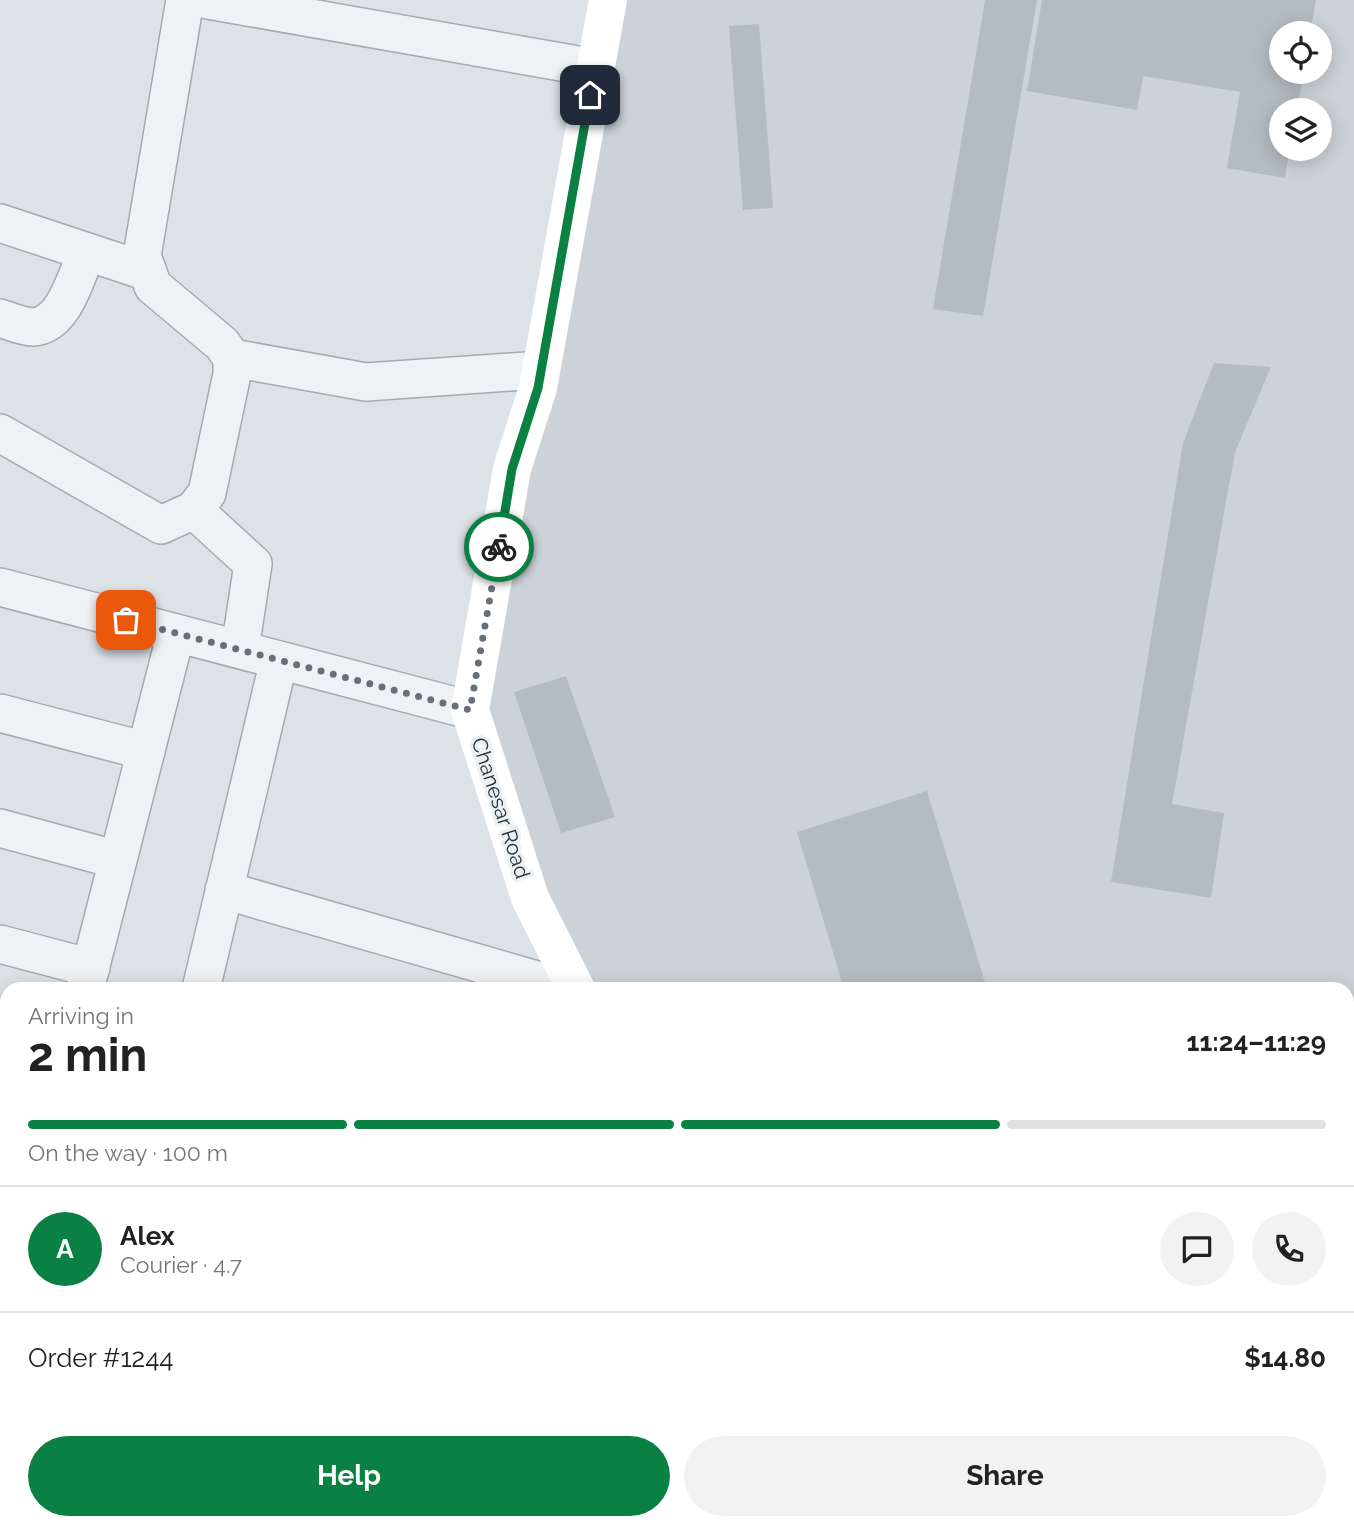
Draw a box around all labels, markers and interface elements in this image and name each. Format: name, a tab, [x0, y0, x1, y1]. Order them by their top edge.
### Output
map controls	[1269, 21, 1332, 161]
button: locate	[1269, 21, 1332, 84]
pin	[560, 65, 620, 125]
icon: home	[571, 76, 609, 114]
button: layers	[1269, 98, 1332, 161]
courier	[464, 512, 534, 582]
icon: bike	[480, 528, 518, 566]
pin	[96, 590, 156, 650]
icon: bag	[107, 601, 145, 639]
street label: Chanesar Road	[466, 734, 536, 882]
text: Arriving in	[28, 1002, 134, 1029]
text: 11:24–11:29	[1187, 1027, 1326, 1057]
text: 2 min	[28, 1028, 147, 1082]
text: On the way · 100 m	[28, 1139, 228, 1166]
button: chat	[1160, 1212, 1234, 1286]
button: phone	[1252, 1212, 1326, 1286]
text: Alex	[120, 1221, 175, 1251]
text: A	[56, 1234, 74, 1264]
text: Courier · 4.7	[120, 1251, 242, 1278]
text: Order #1244	[28, 1343, 174, 1373]
text: $14.80	[1244, 1343, 1326, 1373]
button: Help	[28, 1436, 670, 1516]
button: Share	[684, 1436, 1326, 1516]

